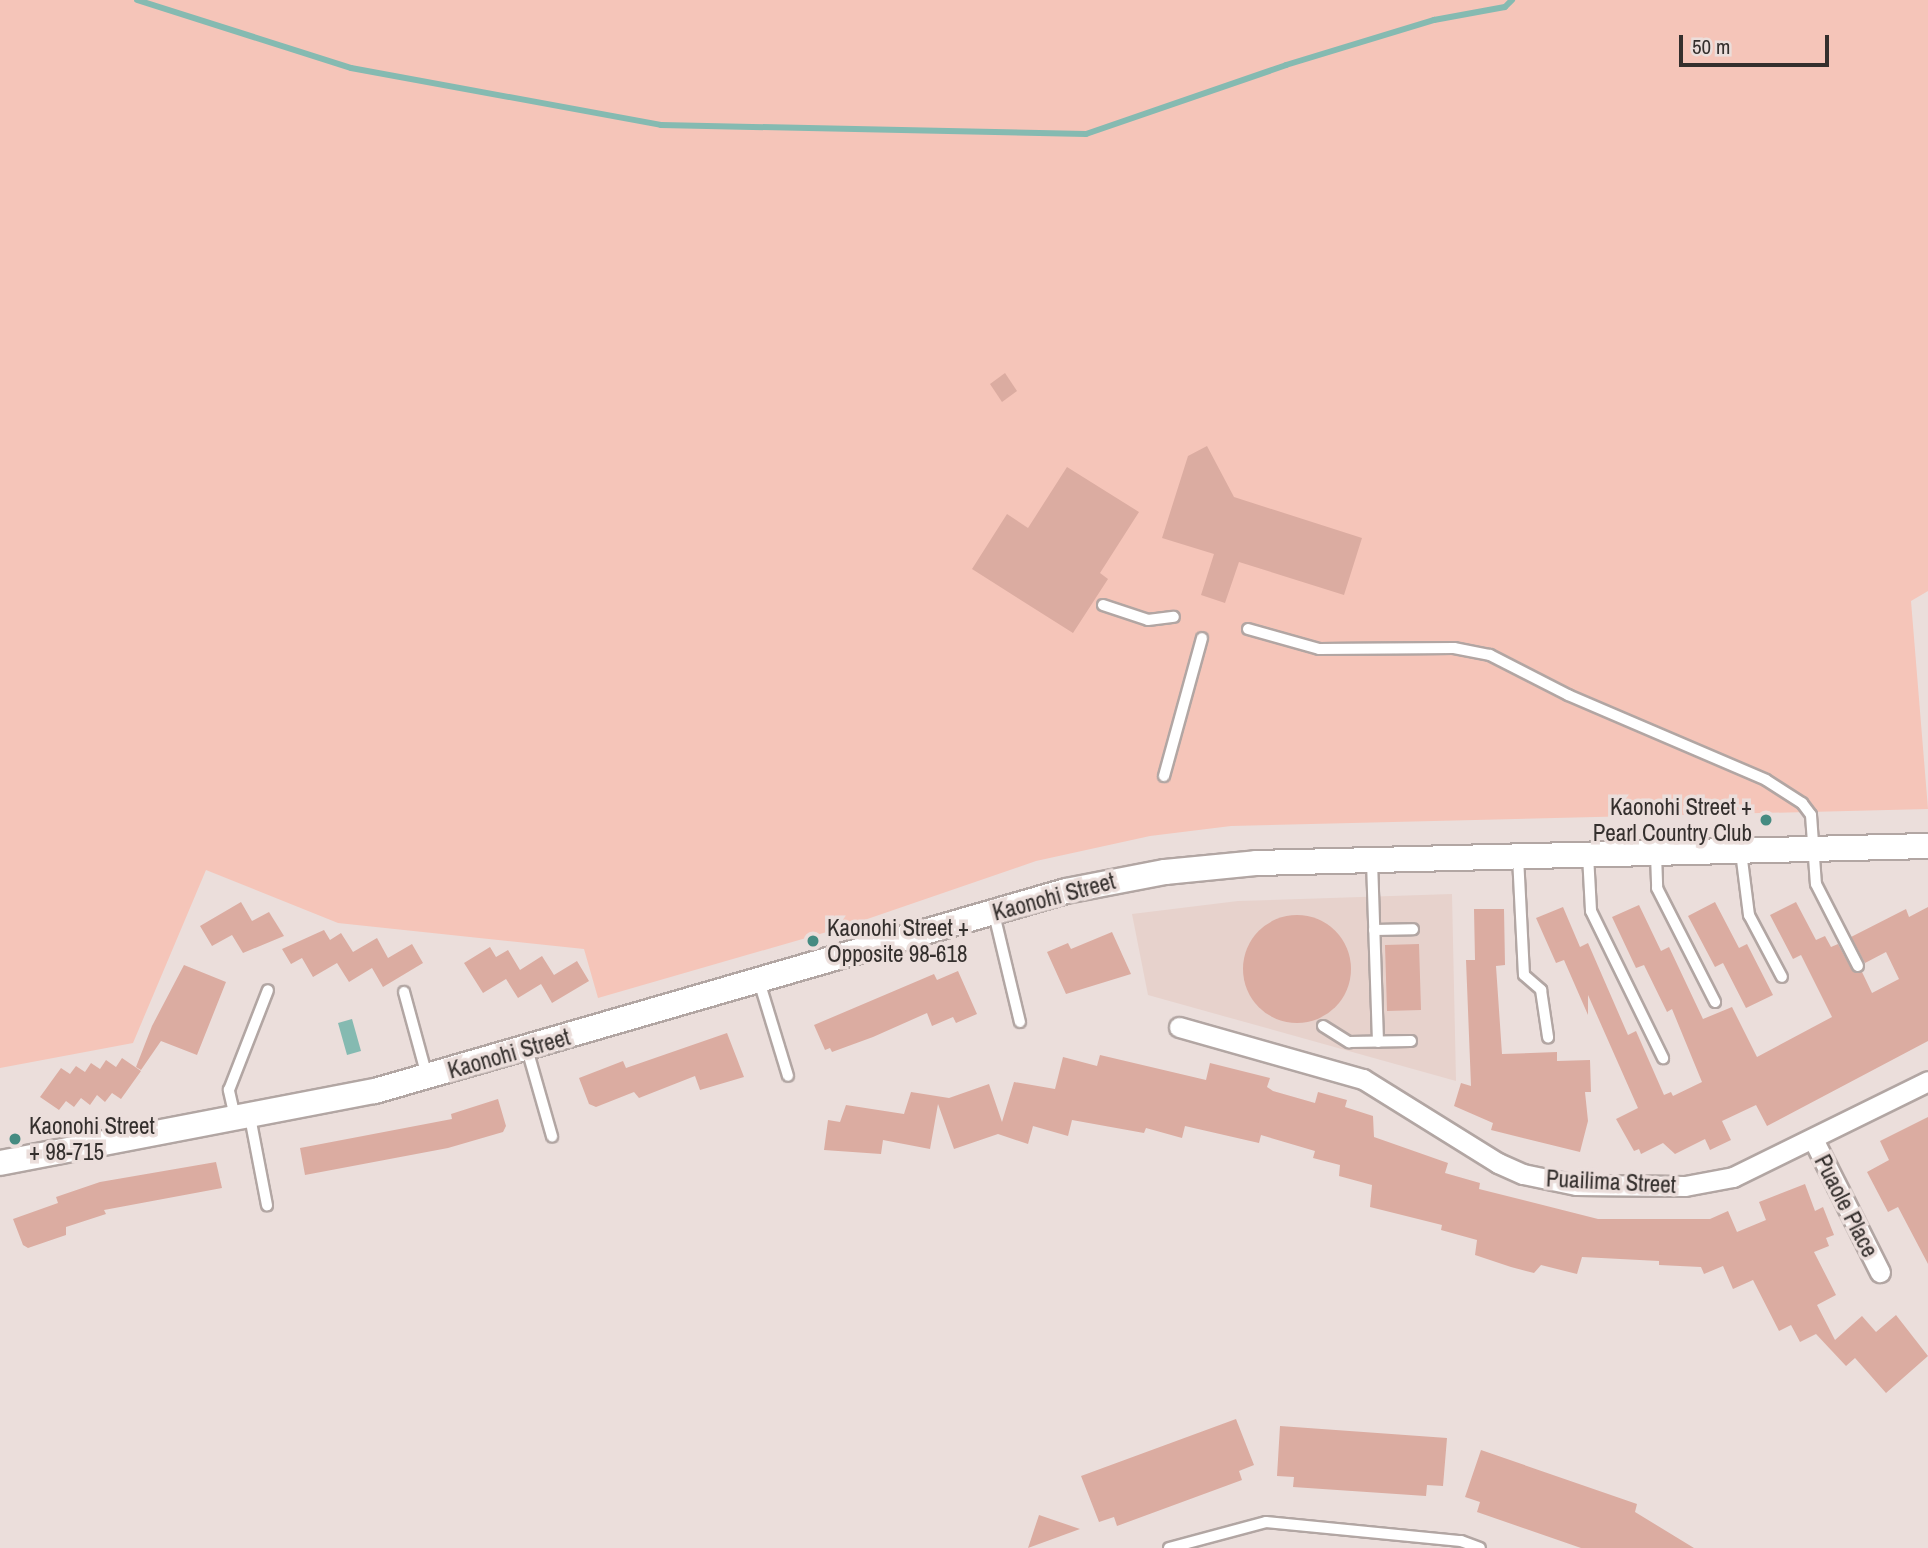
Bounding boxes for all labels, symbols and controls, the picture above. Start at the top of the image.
scale bar [1683,21,1834,65]
text: 50 m [1692,32,1730,61]
place label: Kaonohi Street + Pearl Country Club [1593,793,1752,847]
marker: Kaonohi Street + Pearl Country Club [1758,812,1774,828]
street label: Kaonohi Street [990,867,1118,927]
place label: Kaonohi Street + Opposite 98-618 [827,914,969,968]
marker: Kaonohi Street + Opposite 98-618 [805,933,821,949]
street label: Kaonohi Street [445,1023,573,1085]
place label: Kaonohi Street + 98-715 [29,1112,155,1166]
marker: Kaonohi Street + 98-715 [7,1131,23,1147]
street label: Puaole Place [1808,1150,1884,1262]
street label: Puailima Street [1545,1165,1677,1199]

